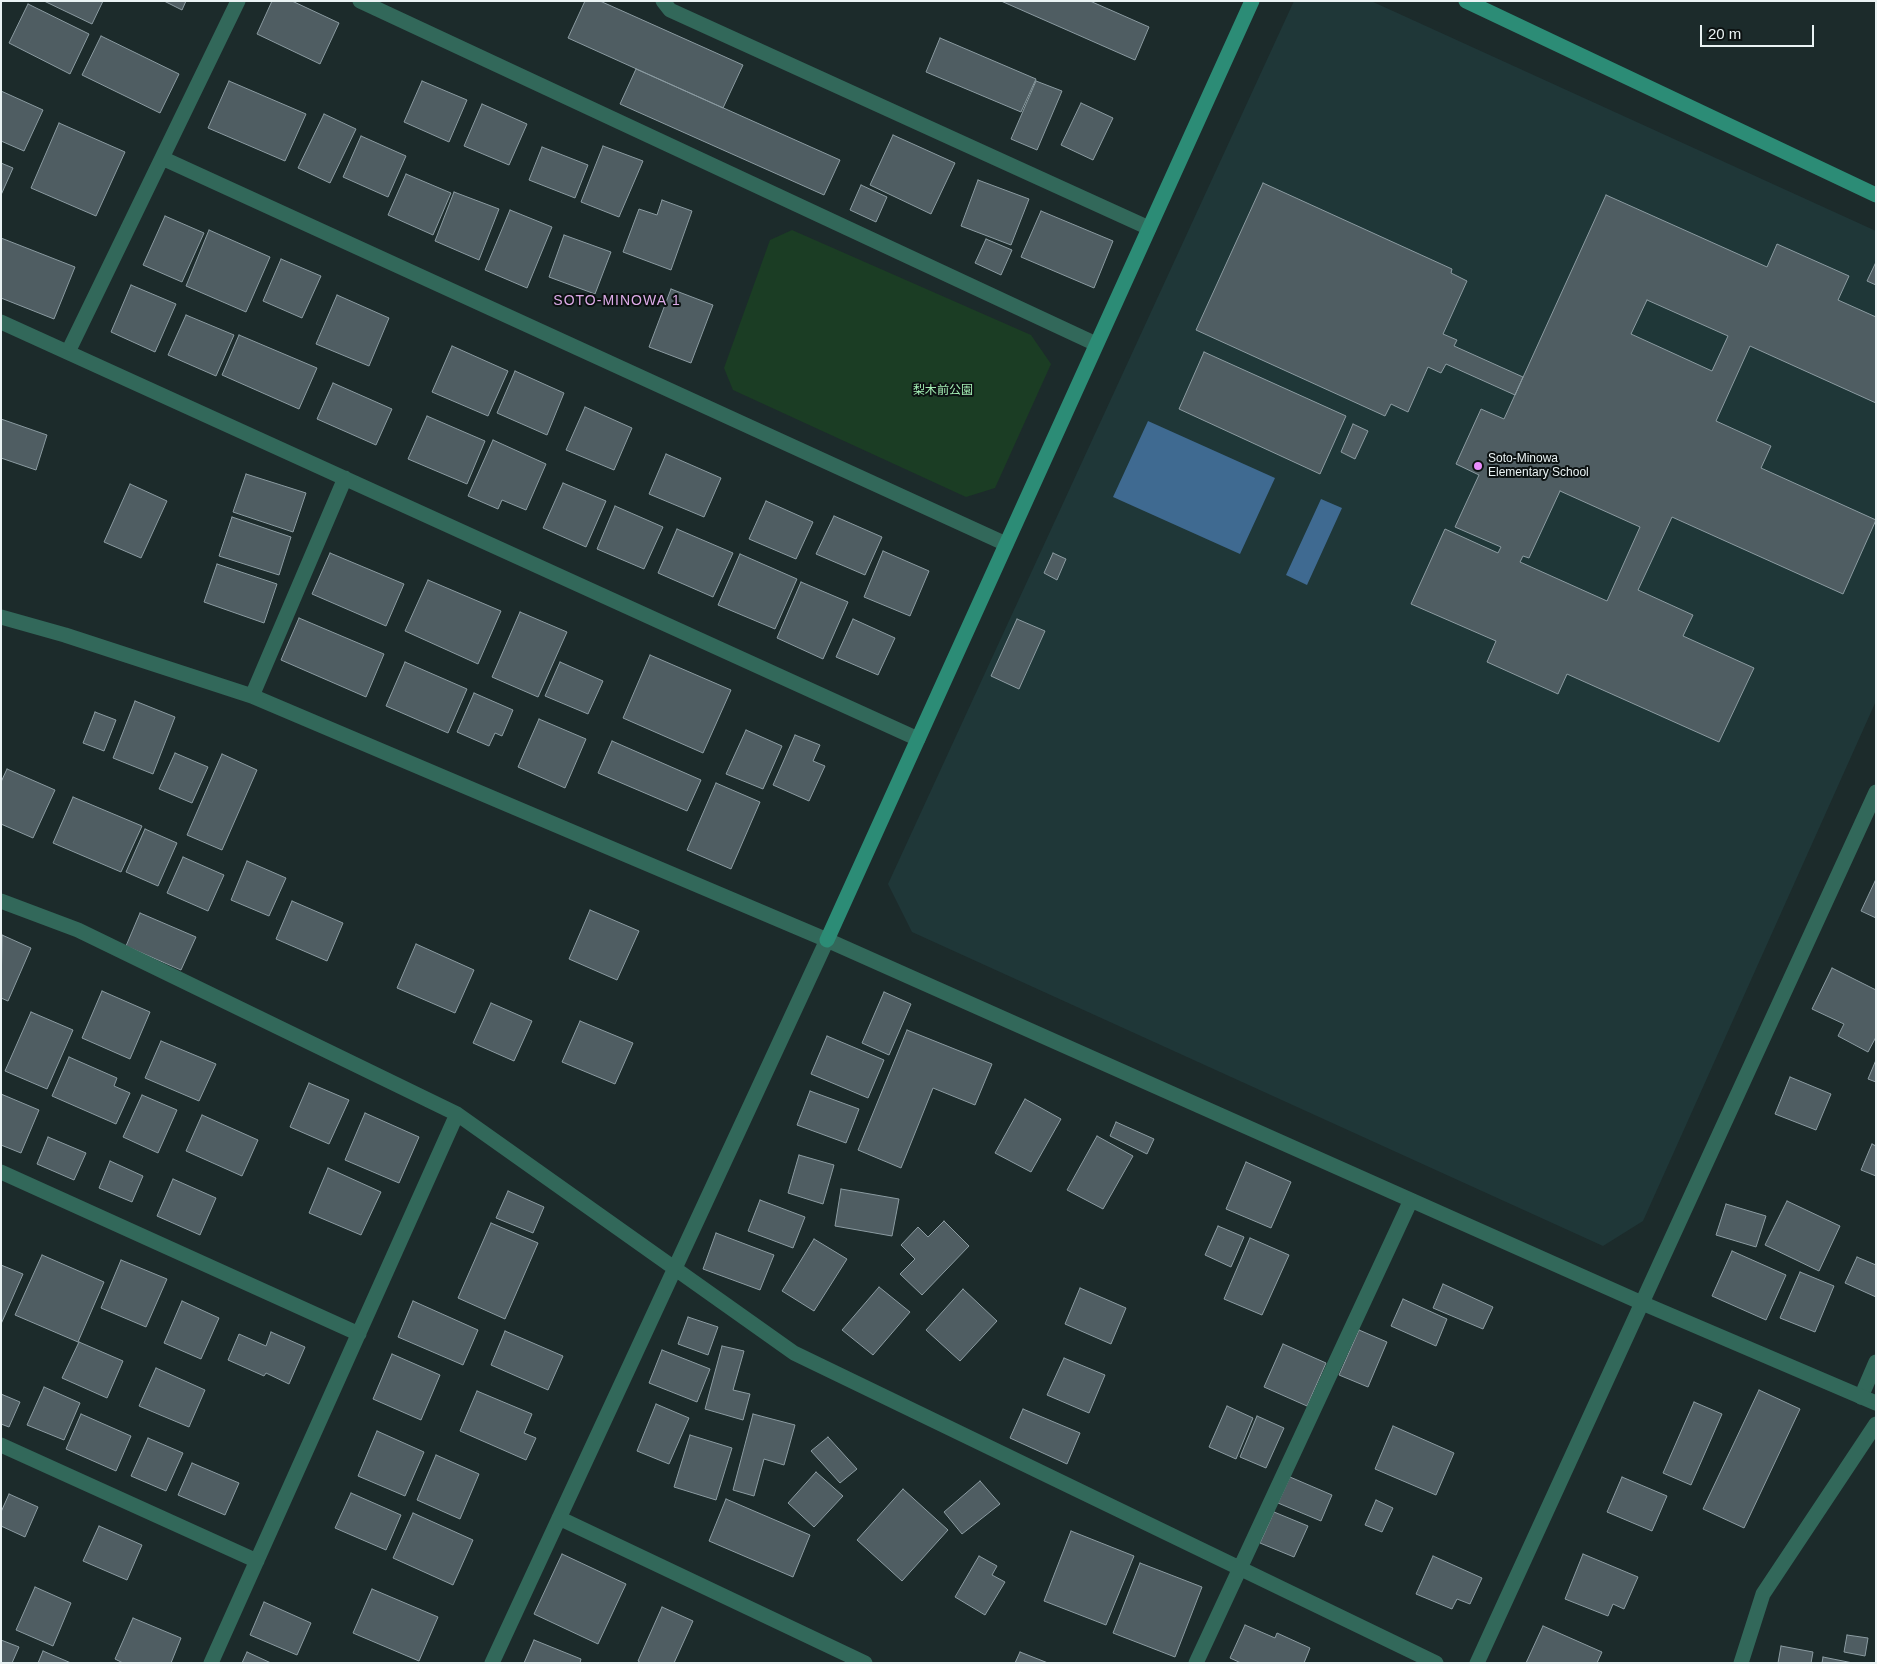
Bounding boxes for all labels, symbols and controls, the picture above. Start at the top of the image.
scale bar [1702,15,1816,47]
text: 20 m [1708,25,1741,42]
district label: SOTO-MINOWA 1 [552,293,682,309]
park label: 梨木前公園 [913,384,973,398]
place label: Soto-Minowa Elementary School [1488,452,1589,480]
marker: Soto-Minowa Elementary School [1472,460,1484,472]

